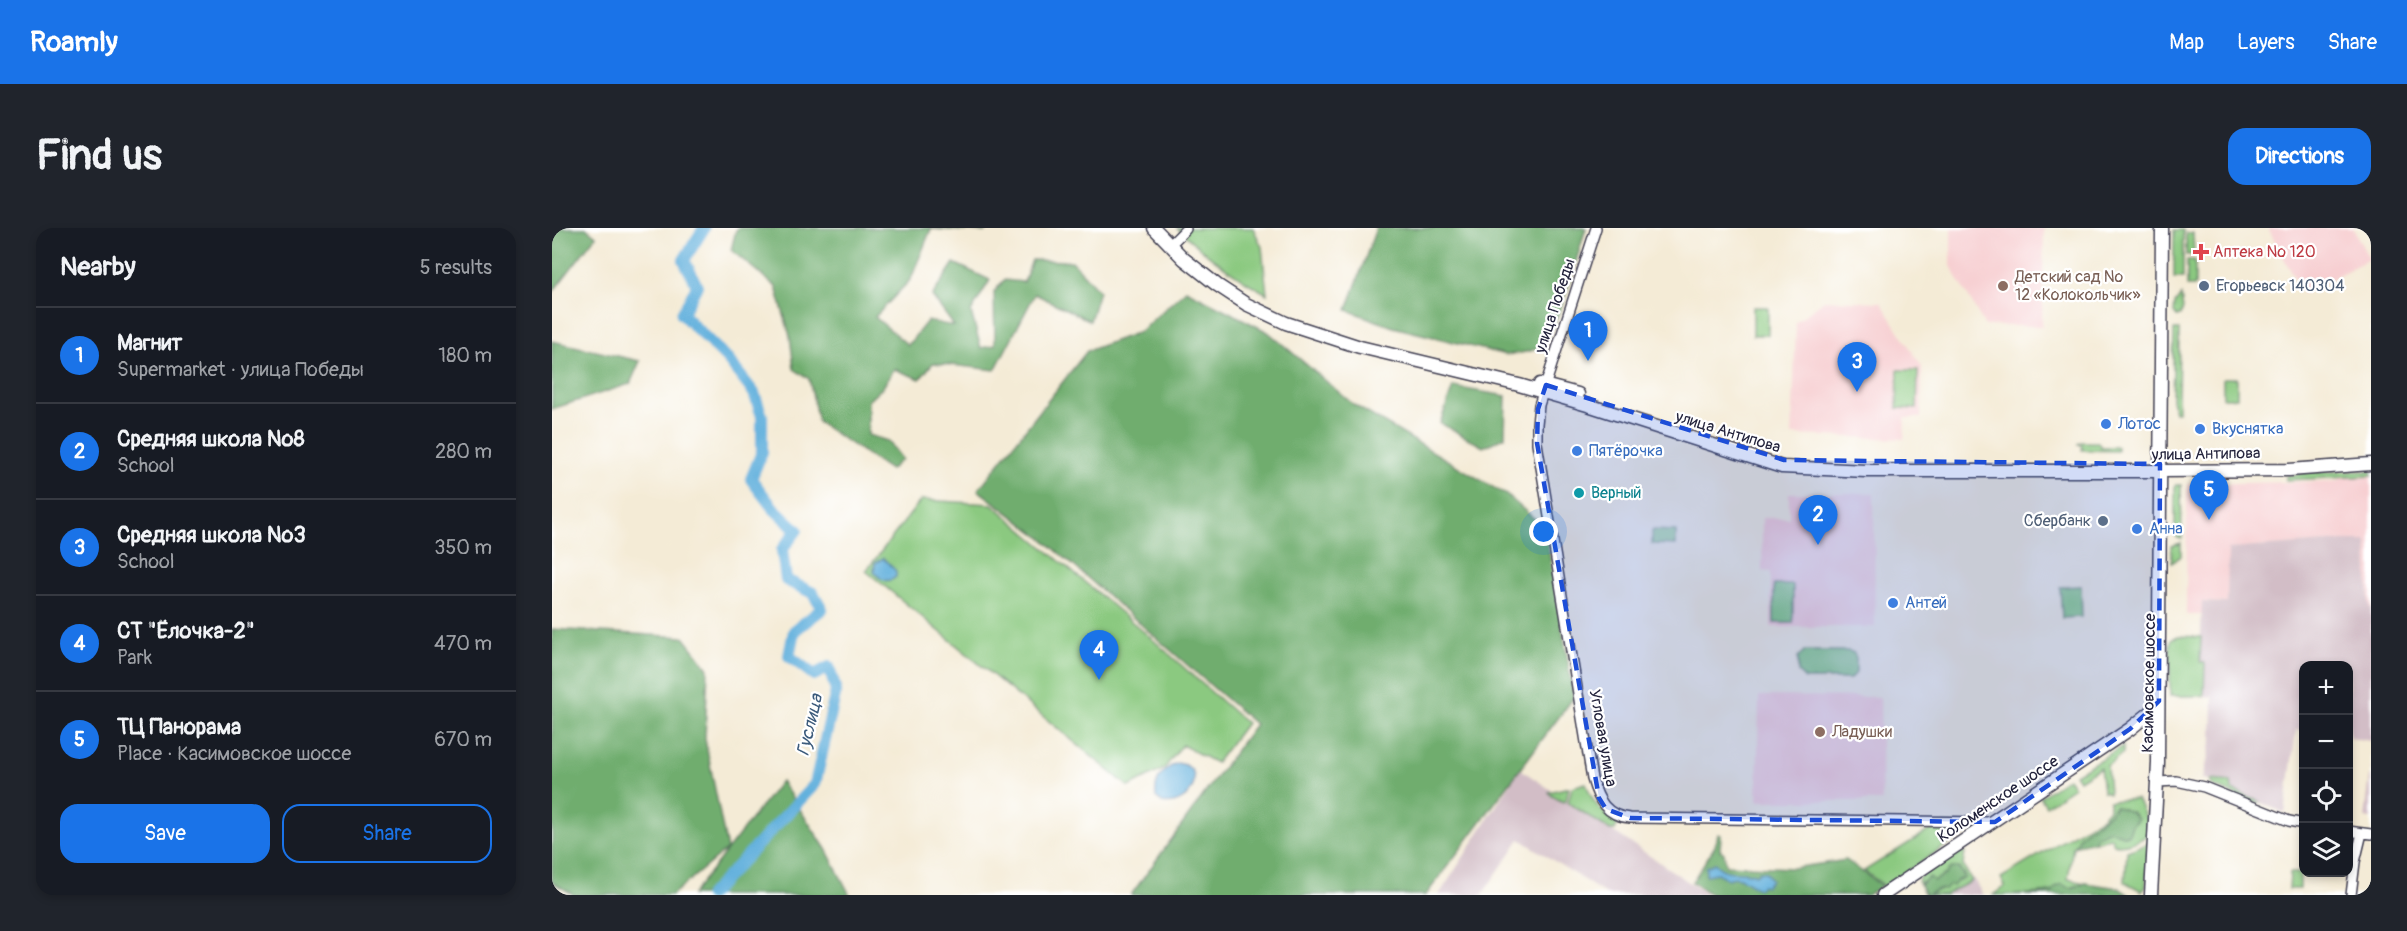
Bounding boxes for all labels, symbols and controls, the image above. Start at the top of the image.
text: Roamly [30,25,118,60]
text: Map [2169,29,2204,56]
text: Layers [2237,29,2295,56]
text: Share [2328,29,2377,56]
button: Directions [2228,128,2371,185]
text: Find us [36,130,162,182]
place label: Аптека № 120 [2213,242,2316,262]
marker: Аптека № 120 [2194,245,2208,259]
text: Nearby [60,251,136,283]
text: 5 results [420,255,492,280]
street label: улица Победы [1530,256,1580,357]
place label: Детский сад № 12 «Колокольчик» [2014,267,2141,305]
place label: Егорьевск 140304 [2216,276,2345,296]
marker: Детский сад № 12 «Колокольчик» [1996,279,2010,293]
marker: Егорьевск 140304 [2197,279,2211,293]
pin: 1 [1568,312,1608,361]
text: Магнит [117,329,182,357]
pin: 3 [1838,342,1876,392]
text: 1 [76,343,83,368]
text: 180 m [438,343,492,368]
text: Supermarket · улица Победы [117,357,364,382]
street label: улица Антипова [1672,406,1783,457]
place label: Лотос [2117,414,2161,434]
marker: Лотос [2099,417,2113,431]
place label: Вкуснятка [2212,419,2284,439]
marker: Вкуснятка [2193,422,2207,436]
text: Средняя школа №8 [117,425,305,453]
text: 2 [74,439,85,464]
text: 280 m [435,439,492,464]
place label: Пятёрочка [1589,441,1663,461]
street label: улица Антипова [2150,443,2261,465]
marker: Пятёрочка [1570,444,1584,458]
text: School [117,453,174,478]
pin: 5 [2190,470,2228,520]
place label: Верный [1591,483,1641,503]
marker: Верный [1572,486,1586,500]
pin: 2 [1798,496,1838,545]
place label: Сбербанк [2024,511,2091,531]
marker: Сбербанк [2096,514,2110,528]
your location [1529,517,1558,546]
place label: Анна [2149,519,2183,539]
text: Средняя школа №3 [117,521,306,549]
marker: Анна [2130,522,2144,536]
text: 3 [74,535,85,560]
text: 350 m [434,535,492,560]
text: School [117,549,174,574]
place label: Антей [1905,593,1947,613]
marker: Антей [1886,596,1900,610]
street label: Касимовское шоссе [2138,613,2160,753]
text: СТ "Ёлочка-2" [117,617,255,645]
pin: 4 [1080,630,1118,680]
text: 4 [74,631,85,656]
text: 470 m [434,631,492,656]
text: Park [117,645,152,670]
map controls [2299,661,2353,877]
button: + [2299,661,2353,715]
street label: Угловая улица [1585,688,1621,788]
water label: Гуслица [792,690,829,758]
text: ТЦ Панорама [117,713,241,741]
button: − [2299,715,2353,769]
place label: Ладушки [1831,722,1892,742]
marker: Ладушки [1813,725,1827,739]
text: 5 [74,727,85,752]
text: 670 m [434,727,492,752]
text: Place · Касимовское шоссе [117,741,351,766]
street label: Коломенское шоссе [1934,751,2062,847]
button: locate [2299,769,2353,823]
button: Save [60,804,270,863]
button: Share [282,804,492,863]
button: layers [2299,823,2353,877]

